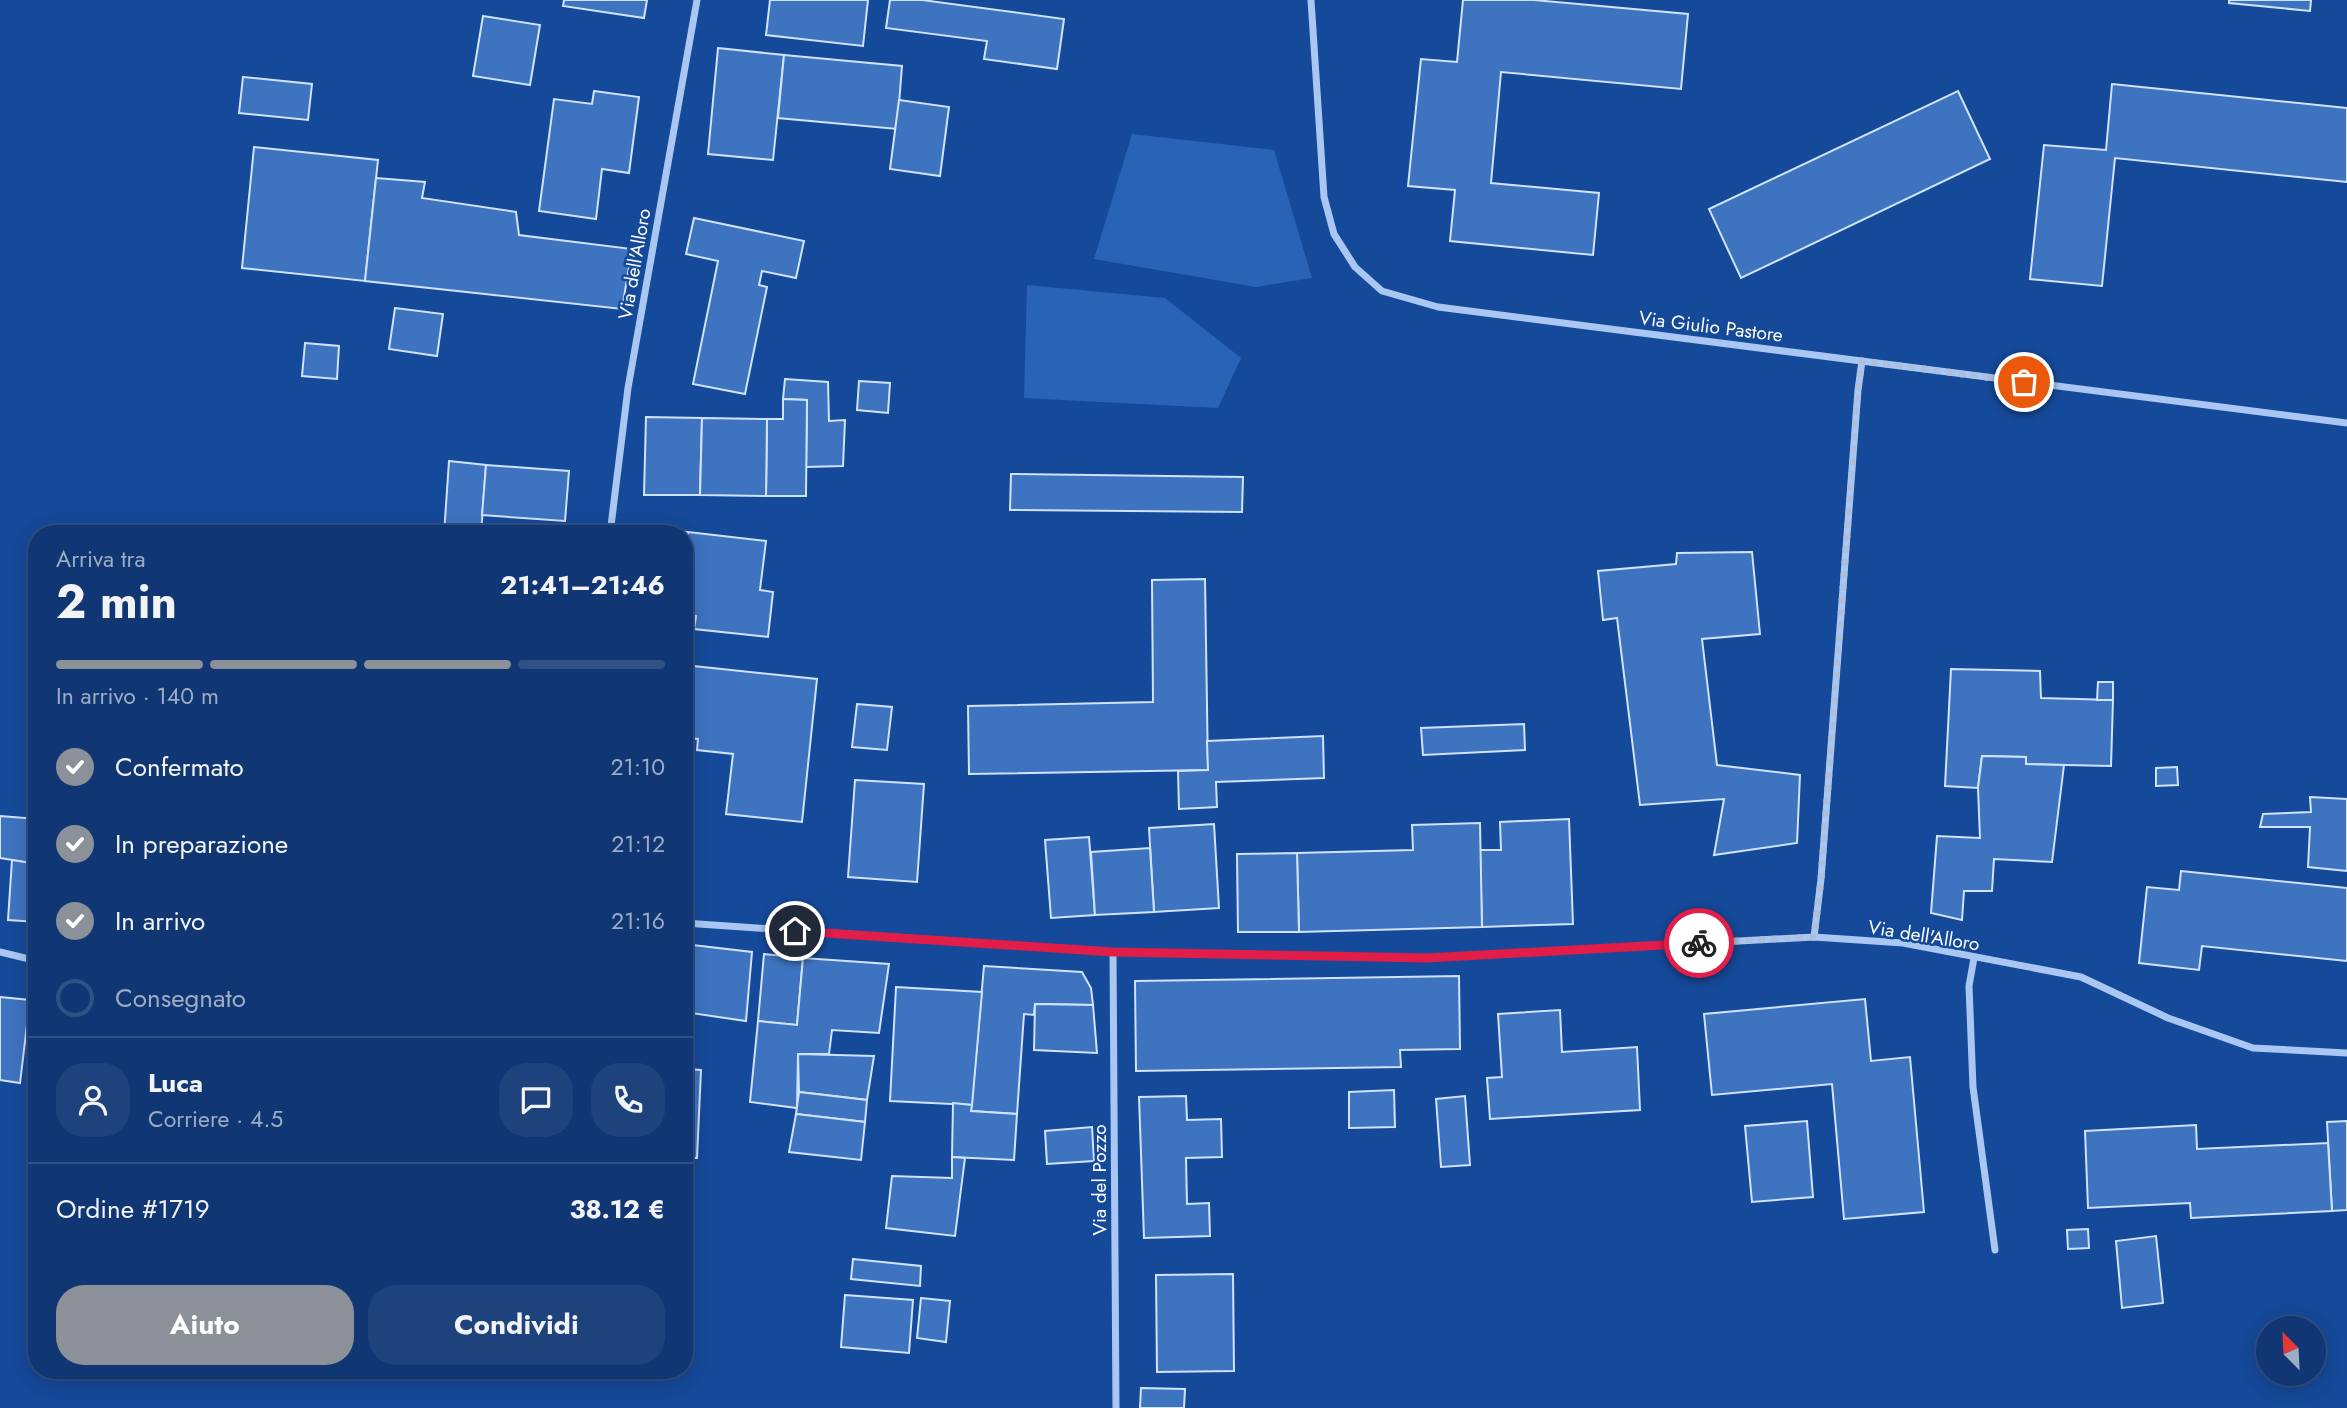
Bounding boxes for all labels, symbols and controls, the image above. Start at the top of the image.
street label: Via dell'Alloro [611,206,658,322]
street label: Via Giulio Pastore [1637,304,1785,349]
pin [1994,352,2054,412]
icon: bag [2005,363,2043,401]
text: Arriva tra [56,542,146,576]
text: 21:41–21:46 [500,566,665,604]
text: 2 min [56,569,177,635]
text: In arrivo · 140 m [56,679,219,713]
icon: check [56,748,94,786]
text: Confermato [115,748,244,786]
text: 21:10 [611,750,665,784]
icon: check [56,825,94,863]
text: In preparazione [115,825,288,863]
text: 21:12 [611,827,665,861]
pin [765,901,825,961]
icon: check [56,902,94,940]
text: In arrivo [115,902,205,940]
text: 21:16 [611,904,665,938]
courier [1664,908,1734,978]
icon: home [776,912,814,950]
street label: Via dell'Alloro [1866,913,1982,958]
icon: bike [1680,924,1718,962]
text: Consegnato [115,979,246,1017]
button: person [56,1063,130,1137]
button: chat [499,1063,573,1137]
button: phone [591,1063,665,1137]
text: Luca [148,1064,203,1102]
text: Corriere · 4.5 [148,1102,283,1136]
street label: Via del Pozzo [1086,1124,1113,1236]
text: Ordine #1719 [56,1190,210,1228]
text: 38.12 € [569,1190,665,1228]
button: Aiuto [56,1285,354,1365]
button: Condividi [368,1285,665,1365]
north arrow [2256,1316,2326,1386]
map controls [2256,1316,2326,1386]

